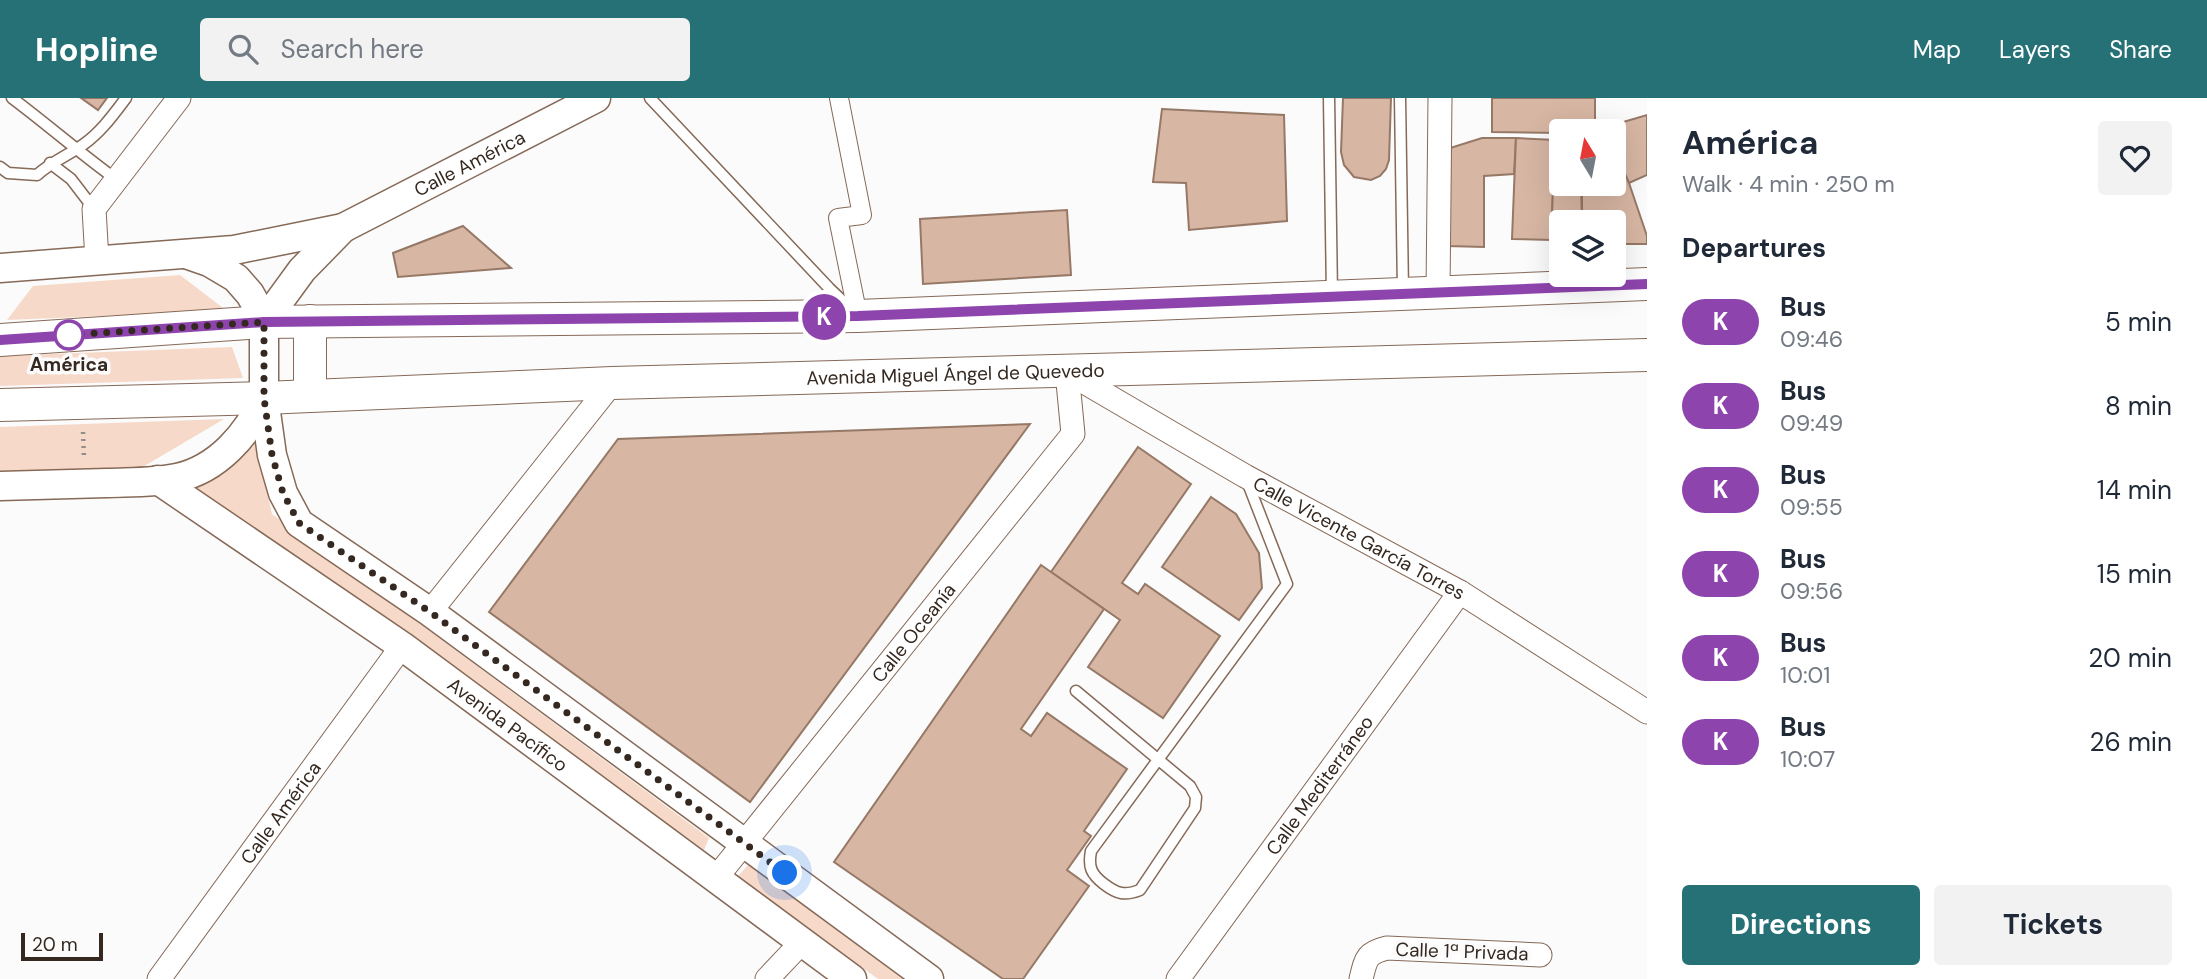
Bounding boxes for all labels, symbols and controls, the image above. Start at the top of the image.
search box [200,18,690,81]
text: Hopline [35,28,158,71]
icon: search [224,30,262,68]
text: Search here [280,32,424,66]
text: Map [1913,34,1961,65]
text: Layers [1999,34,2071,65]
text: Share [2109,34,2172,65]
north arrow [1549,119,1626,196]
map controls [1549,119,1626,287]
text: América [1682,121,1818,164]
button: heart [2098,121,2172,195]
street label: Calle América [410,125,529,202]
text: Walk · 4 min · 250 m [1682,169,1895,199]
button: layers [1549,210,1626,287]
text: Departures [1682,231,1826,265]
text: Bus [1780,290,1826,324]
line badge: K [801,294,847,340]
text: K [816,301,832,332]
text: 5 min [2105,305,2172,339]
text: K [1713,306,1728,337]
marker: América [54,320,84,350]
text: 09:46 [1780,324,1843,354]
place label: América [30,352,108,377]
street label: Avenida Miguel Ángel de Quevedo [806,358,1105,391]
text: Bus [1780,374,1826,408]
text: 8 min [2105,389,2172,423]
text: K [1713,390,1728,421]
text: 09:49 [1780,408,1843,438]
text: Bus [1780,458,1826,492]
street label: Calle Vicente García Torres [1249,471,1469,605]
text: 14 min [2097,473,2172,507]
text: K [1713,474,1728,505]
text: 09:55 [1780,492,1843,522]
text: Bus [1780,542,1826,576]
text: 15 min [2097,557,2172,591]
text: K [1713,558,1728,589]
text: 09:56 [1780,576,1843,606]
street label: Calle Oceanía [866,578,961,688]
text: Bus [1780,626,1826,660]
text: 20 min [2088,641,2172,675]
text: K [1713,642,1728,673]
text: 10:01 [1780,660,1830,690]
street label: Avenida Pacífico [443,672,573,778]
street label: Calle Mediterráneo [1260,710,1379,860]
text: Bus [1780,710,1826,744]
text: 26 min [2089,725,2172,759]
text: K [1713,726,1728,757]
text: 10:07 [1780,744,1835,774]
street label: Calle América [235,756,327,869]
your location [767,855,802,890]
button: Directions [1682,885,1920,965]
button: Tickets [1934,885,2172,965]
scale bar [21,930,103,962]
text: 20 m [32,932,78,957]
street label: Calle 1ª Privada [1395,937,1529,966]

